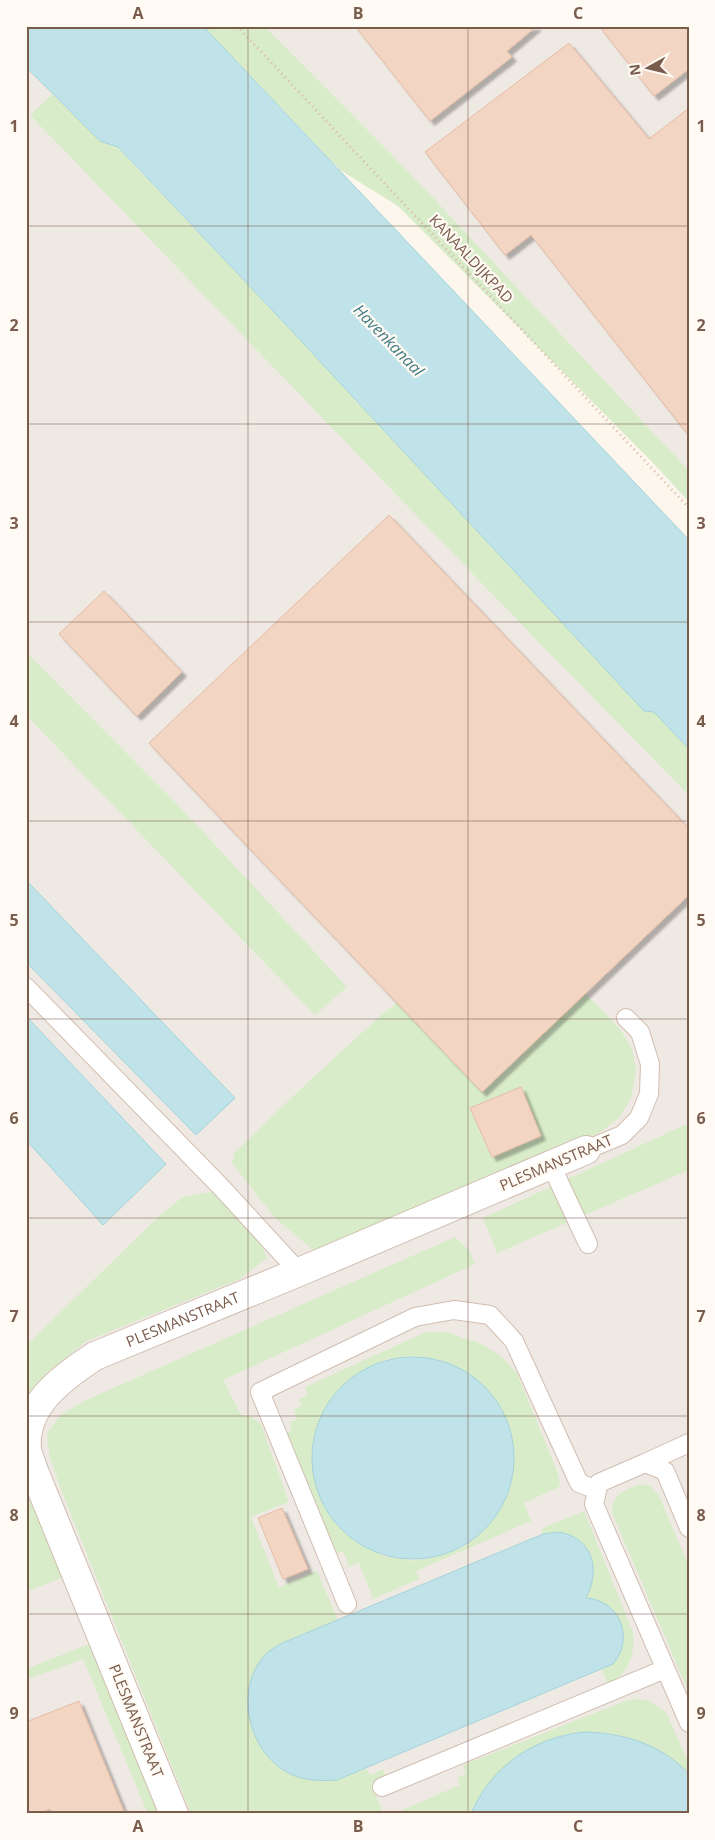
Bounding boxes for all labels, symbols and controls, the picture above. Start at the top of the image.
text: A [132,2,144,24]
text: B [353,2,363,24]
text: C [573,2,583,24]
north arrow [622,42,672,92]
text: N [624,63,645,77]
text: 1 [9,115,19,137]
text: 1 [696,115,706,137]
street label: KANAALDIJKPAD [425,210,518,307]
water label: Havenkanaal [349,299,430,382]
text: 2 [9,314,19,336]
text: 2 [696,314,706,336]
text: 3 [9,512,19,534]
text: 3 [696,512,706,534]
text: 4 [9,710,19,732]
text: 4 [696,710,706,732]
text: 5 [9,909,19,931]
text: 5 [696,909,706,931]
text: 6 [9,1107,19,1129]
text: 6 [696,1107,706,1129]
street label: PLESMANSTRAAT [496,1129,616,1195]
street label: PLESMANSTRAAT [123,1286,243,1351]
text: 7 [9,1305,19,1327]
text: 7 [696,1305,706,1327]
text: 8 [9,1504,19,1526]
text: 8 [696,1504,706,1526]
street label: PLESMANSTRAAT [105,1661,169,1781]
text: 9 [9,1702,19,1724]
text: 9 [696,1702,706,1724]
text: A [132,1815,144,1837]
text: B [353,1815,363,1837]
text: C [573,1815,583,1837]

